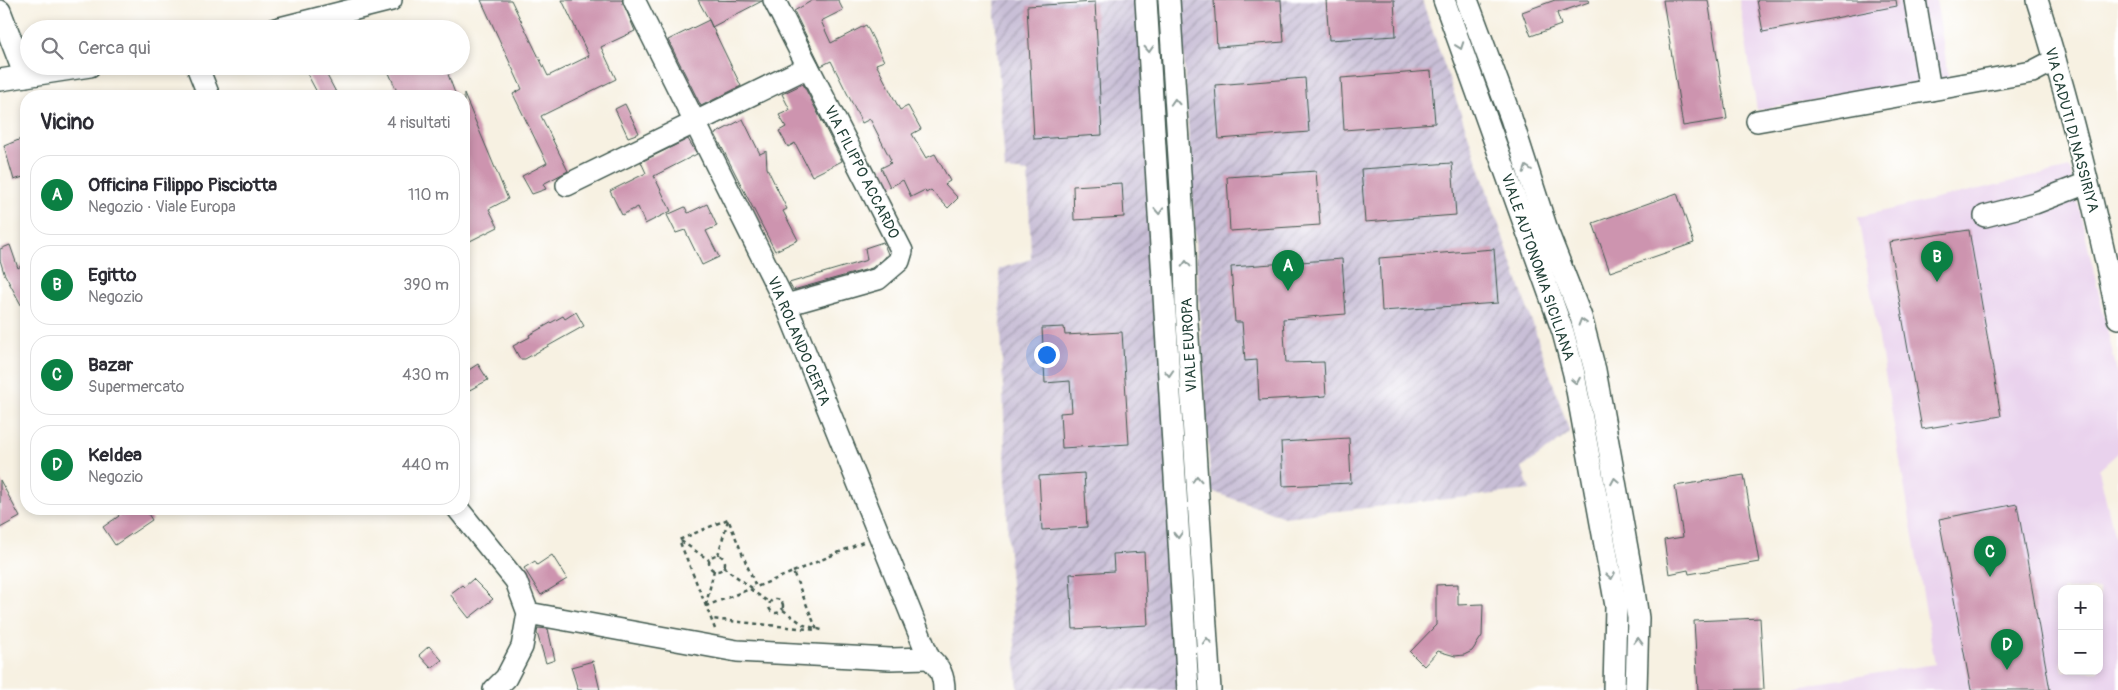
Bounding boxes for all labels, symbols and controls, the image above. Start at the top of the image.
search box [20,20,470,75]
icon: search [38,34,66,62]
text: Cerca qui [78,36,150,60]
one-way arrow [1454,41,1464,50]
one-way arrow [1143,45,1154,53]
street label: VIA CADUTI DI NASSIRIYA [2040,45,2103,215]
one-way arrow [1169,98,1180,106]
street label: VIA FILIPPO ACCARDO [820,102,903,242]
text: Vicino [40,109,94,136]
text: 4 risultati [387,113,450,133]
one-way arrow [1523,165,1533,174]
street label: VIALE AUTONOMIA SICILIANA [1497,171,1579,363]
text: Officina Filippo Pisciotta [88,173,277,197]
text: A [52,185,62,205]
text: 110 m [408,185,449,205]
text: Negozio · Viale Europa [88,197,236,217]
one-way arrow [1153,207,1164,215]
pin: B [1921,241,1953,282]
pin: A [1272,250,1304,291]
one-way arrow [1180,260,1191,268]
text: Egitto [88,263,136,287]
street label: VIA ROLANDO CERTA [763,274,834,409]
text: B [52,275,62,295]
text: 390 m [403,275,449,295]
text: Negozio [88,287,143,307]
street label: VIALE EUROPA [1178,297,1201,393]
one-way arrow [1577,318,1587,326]
your location [1034,342,1060,368]
text: Bazar [88,353,133,377]
text: C [52,365,62,385]
text: 430 m [402,365,449,385]
one-way arrow [1163,369,1174,377]
text: Supermercato [88,377,184,397]
one-way arrow [1570,377,1580,386]
text: KeIdea [88,443,142,467]
text: D [52,455,62,475]
text: 440 m [402,455,449,475]
text: Negozio [88,467,143,487]
one-way arrow [1191,475,1202,483]
one-way arrow [1611,476,1621,485]
one-way arrow [1173,532,1184,540]
pin: C [1974,536,2006,577]
one-way arrow [1606,571,1616,580]
map controls [2058,585,2103,675]
button: + [2058,585,2103,630]
pin: D [1991,629,2023,670]
button: − [2058,630,2103,675]
one-way arrow [1201,637,1212,645]
one-way arrow [1633,637,1643,645]

